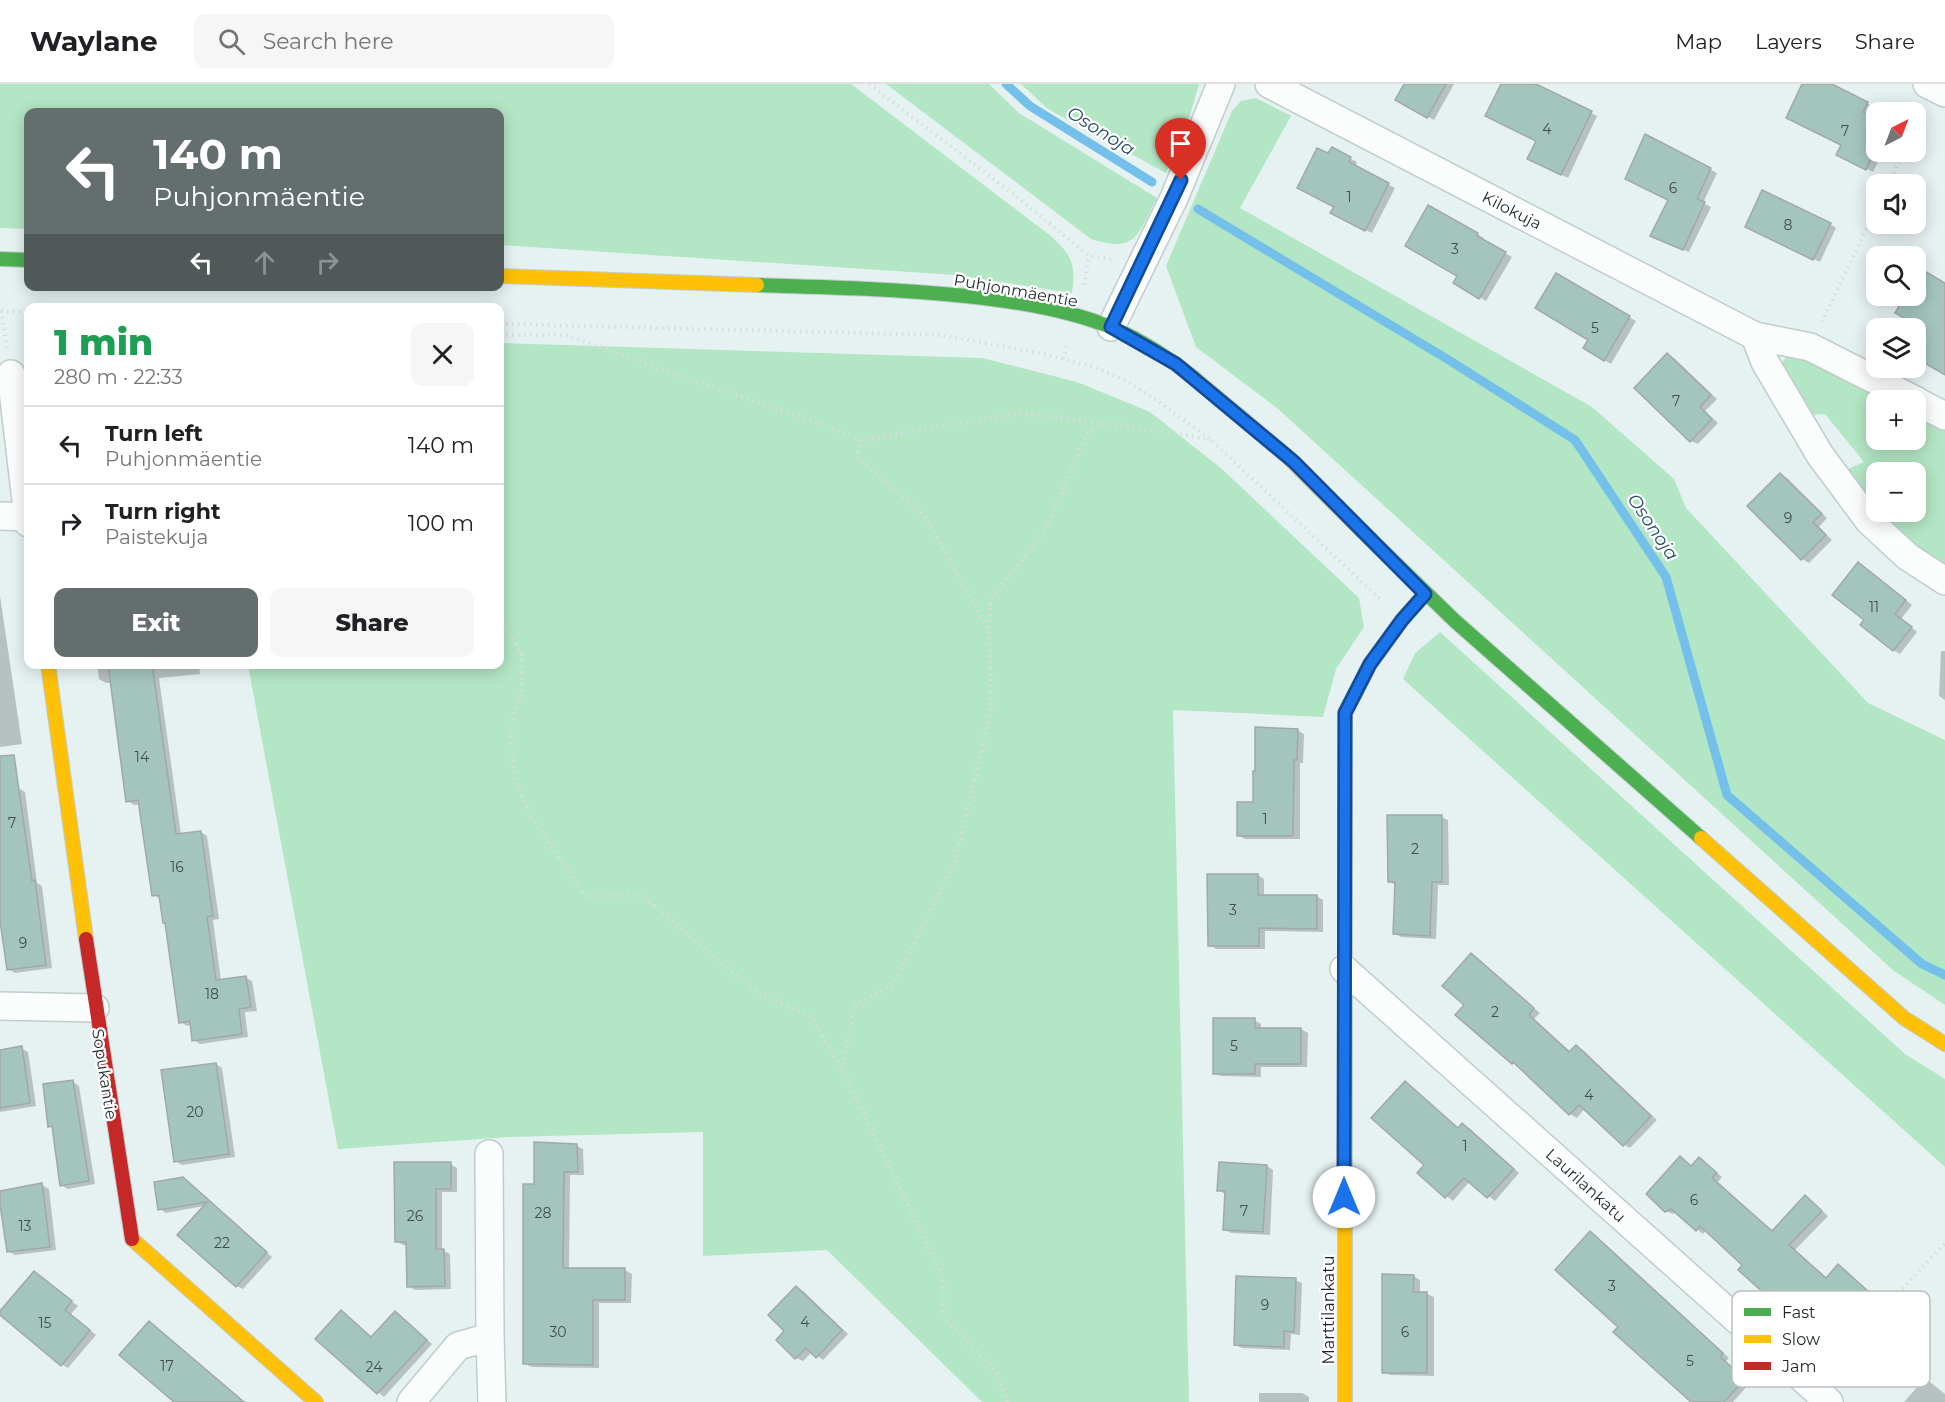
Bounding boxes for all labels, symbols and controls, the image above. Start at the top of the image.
search box [194,14,614,68]
text: Waylane [30,24,158,58]
icon: search [215,25,248,58]
text: Search here [263,28,393,55]
text: Map [1675,29,1722,54]
text: Layers [1755,29,1822,54]
text: Share [1855,29,1915,54]
water label: Osonoja [1063,102,1139,160]
north arrow [1866,102,1926,162]
map controls [1866,102,1926,522]
pin [1155,118,1206,180]
house number: 4 [1542,120,1552,138]
house number: 7 [1841,122,1849,140]
icon: arrive [1164,127,1197,160]
text: 140 m [153,128,283,180]
icon: left [54,132,132,210]
button: sound [1866,174,1926,234]
house number: 6 [1669,179,1678,197]
text: Puhjonmäentie [153,180,365,213]
street label: Kilokuja [1479,187,1545,233]
house number: 1 [1346,188,1352,206]
house number: 8 [1784,216,1793,234]
house number: 3 [1451,240,1459,258]
icon: left [185,246,218,279]
icon: ahead [248,246,281,279]
icon: right [311,246,344,279]
button: search [1866,246,1926,306]
street label: Puhjonmäentie [952,270,1079,311]
button: layers [1866,318,1926,378]
house number: 5 [1591,319,1599,337]
text: 1 min [54,320,153,364]
button: close [411,323,474,386]
text: 280 m · 22:33 [54,365,183,389]
button: + [1866,390,1926,450]
house number: 7 [1672,392,1680,410]
text: Turn left [105,420,203,447]
icon: left [54,429,87,462]
text: 140 m [408,432,474,459]
text: Puhjonmäentie [105,447,262,471]
button: − [1866,462,1926,522]
water label: Osonoja [1623,489,1683,565]
text: Turn right [105,498,220,525]
icon: right [54,507,87,540]
house number: 9 [1784,509,1792,527]
text: 100 m [408,510,474,537]
text: Paistekuja [105,525,208,549]
button: Exit [54,588,258,657]
button: Share [270,588,474,657]
house number: 11 [1869,598,1879,616]
house number: 14 [135,748,150,766]
house number: 1 [1262,810,1268,828]
house number: 7 [8,814,16,832]
house number: 2 [1411,840,1419,858]
house number: 16 [170,858,184,876]
house number: 3 [1229,901,1237,919]
house number: 9 [19,934,27,952]
house number: 18 [205,985,219,1003]
house number: 2 [1491,1003,1499,1021]
street label: Sopukantie [88,1027,121,1121]
house number: 5 [1230,1037,1238,1055]
house number: 4 [1584,1086,1594,1104]
house number: 20 [186,1103,204,1121]
house number: 1 [1462,1137,1468,1155]
street label: Laurilankatu [1542,1145,1630,1226]
position arrow [1312,1165,1376,1229]
house number: 6 [1690,1191,1699,1209]
house number: 7 [1240,1202,1248,1220]
house number: 28 [535,1204,552,1222]
house number: 26 [407,1207,424,1225]
house number: 13 [19,1217,32,1235]
house number: 22 [214,1234,230,1252]
street label: Marttilankatu [1319,1255,1338,1365]
house number: 3 [1608,1277,1616,1295]
legend [1732,1291,1930,1387]
house number: 9 [1261,1296,1269,1314]
text: Fast [1782,1303,1816,1322]
house number: 4 [800,1313,810,1331]
house number: 15 [39,1314,52,1332]
house number: 30 [549,1323,567,1341]
house number: 6 [1401,1323,1410,1341]
text: Slow [1782,1330,1820,1349]
house number: 5 [1686,1352,1694,1370]
house number: 17 [160,1357,174,1375]
text: Jam [1781,1357,1816,1376]
house number: 24 [366,1358,383,1376]

